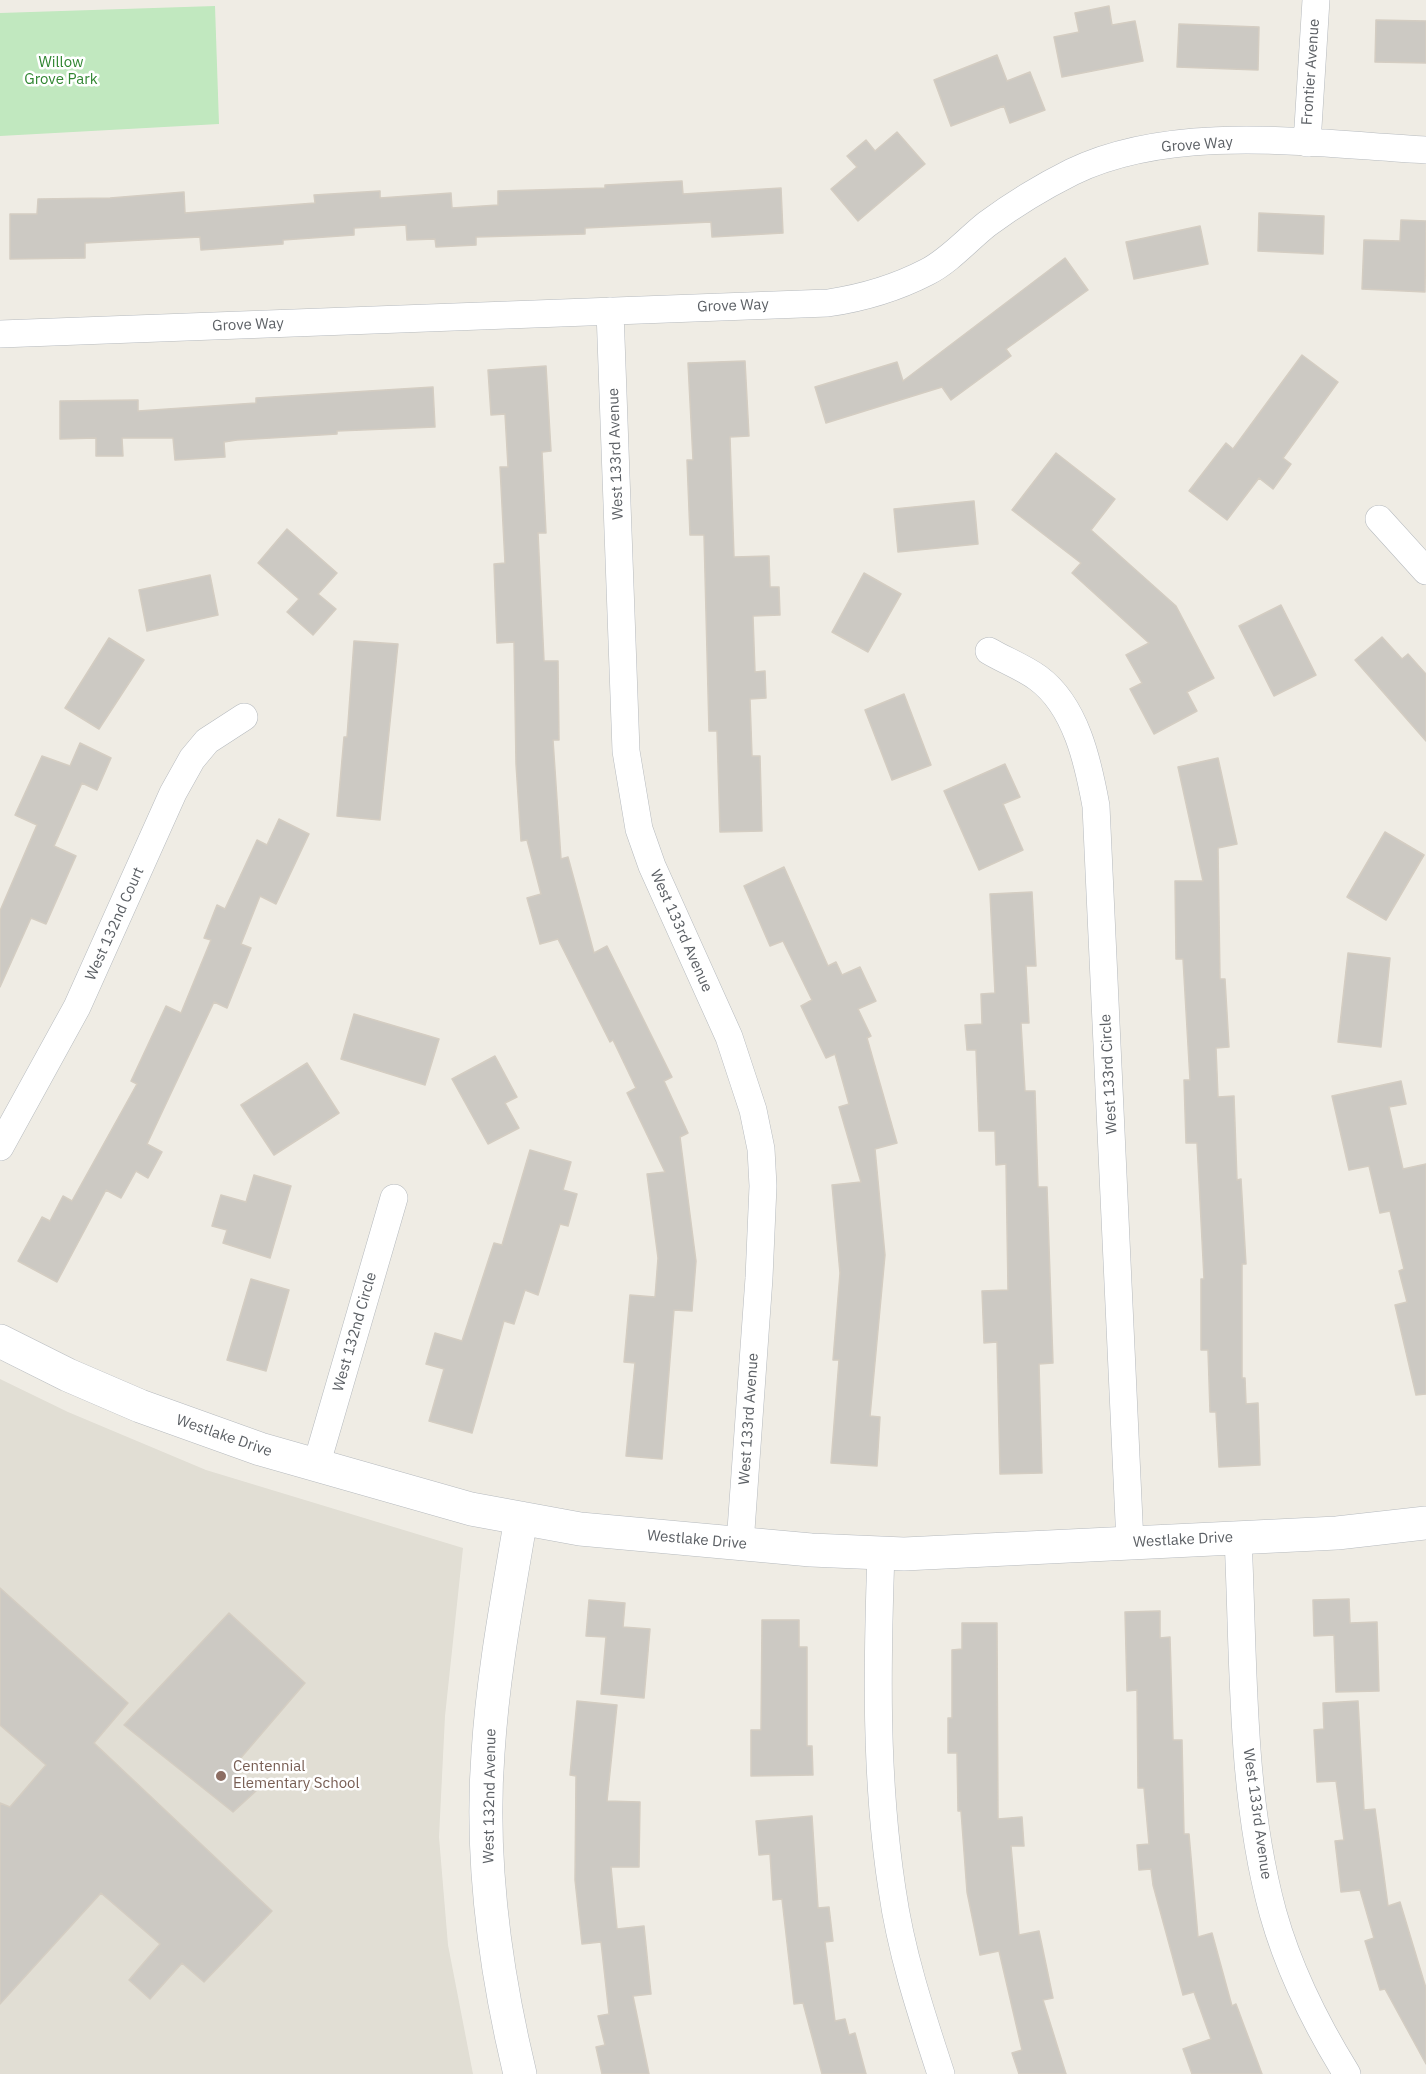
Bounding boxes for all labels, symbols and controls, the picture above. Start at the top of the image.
street label: Frontier Avenue [1298,18,1324,126]
park label: Willow Grove Park [24,54,98,89]
street label: Grove Way [1161,134,1233,156]
street label: Grove Way [697,296,769,316]
street label: Grove Way [212,315,284,335]
street label: West 133rd Avenue [605,388,627,520]
street label: West 132nd Court [82,865,148,983]
street label: West 133rd Avenue [646,867,716,995]
street label: West 133rd Circle [1097,1013,1121,1135]
street label: West 132nd Circle [329,1270,381,1394]
street label: West 133rd Avenue [735,1352,763,1486]
street label: Westlake Drive [174,1411,274,1461]
street label: Westlake Drive [646,1527,748,1553]
street label: Westlake Drive [1133,1528,1233,1552]
street label: West 132nd Avenue [480,1728,500,1864]
street label: West 133rd Avenue [1239,1747,1275,1881]
place label: Centennial Elementary School [233,1758,360,1793]
marker: Centennial Elementary School [214,1769,228,1783]

